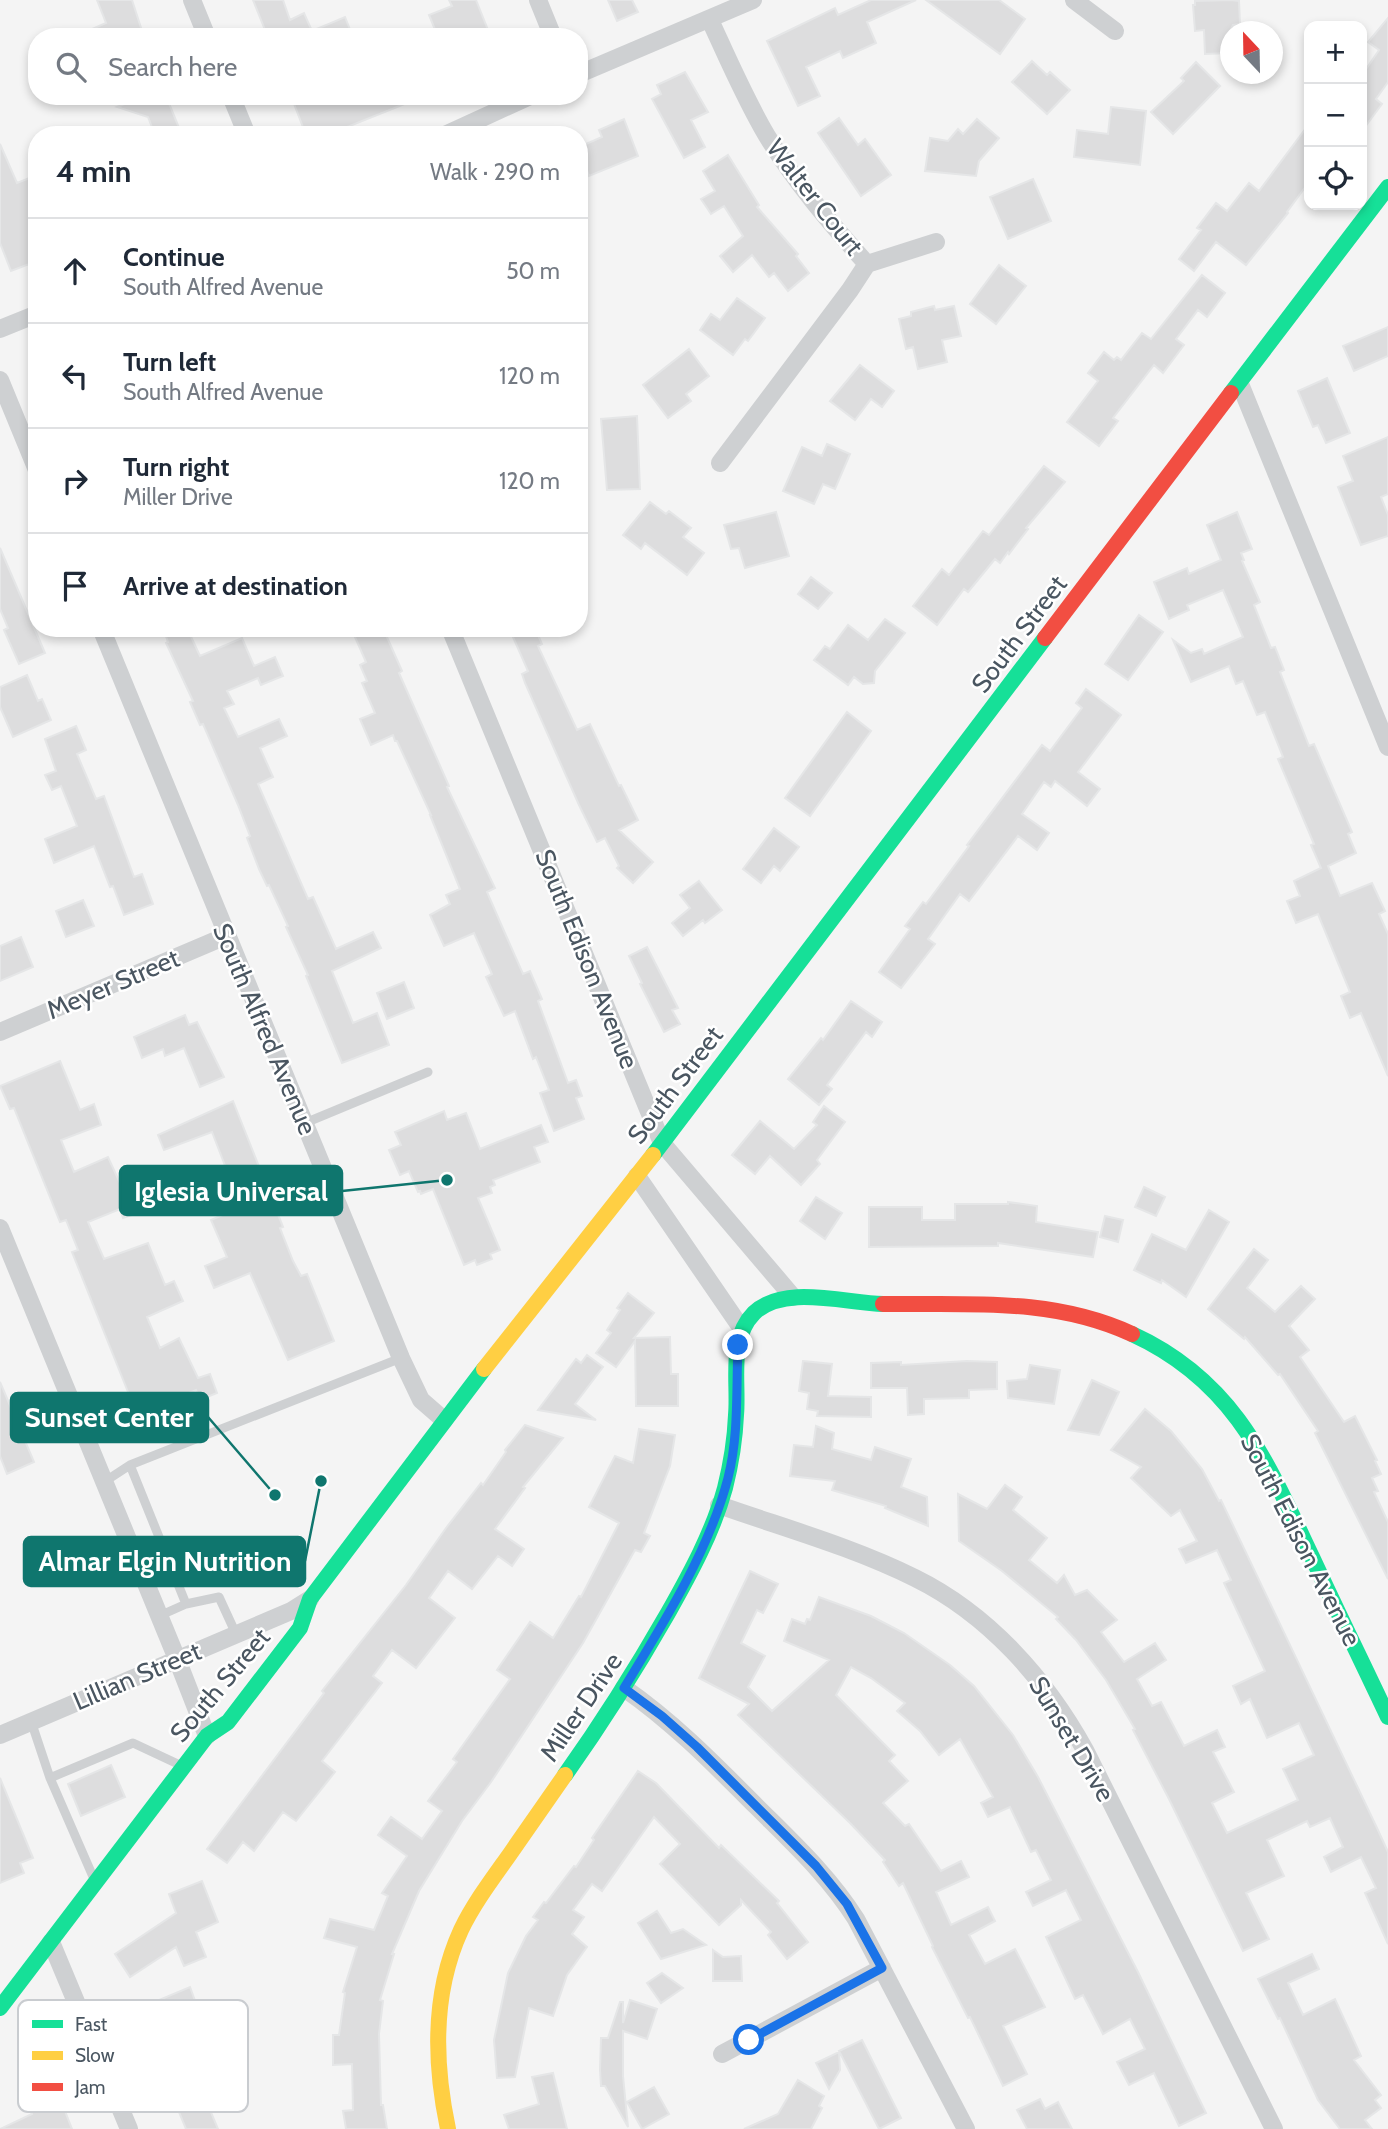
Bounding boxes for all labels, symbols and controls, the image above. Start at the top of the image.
north arrow [1220,21,1283,84]
map controls [1304,21,1367,210]
button: + [1304,21,1367,84]
search box [28,28,588,105]
icon: search [52,48,90,86]
text: Search here [108,51,237,83]
button: − [1304,84,1367,147]
street label: Walter Court [760,133,870,262]
button: locate [1304,147,1367,210]
text: 4 min [56,153,131,190]
text: Walk · 290 m [430,158,560,186]
text: Continue [123,241,225,273]
icon: ahead [56,252,94,290]
text: 50 m [506,257,560,285]
text: South Alfred Avenue [123,273,323,301]
text: Turn left [123,346,216,378]
icon: left [56,357,94,395]
text: 120 m [499,362,560,390]
text: South Alfred Avenue [123,378,323,406]
text: Turn right [123,451,229,483]
icon: right [56,462,94,500]
text: 120 m [499,467,560,495]
text: Miller Drive [123,483,233,511]
icon: arrive [56,567,94,605]
street label: South Street [965,569,1074,699]
text: Arrive at destination [123,570,348,602]
street label: South Edison Avenue [528,845,646,1073]
street label: South Alfred Avenue [206,919,324,1139]
street label: Meyer Street [42,942,184,1026]
street label: South Street [621,1020,730,1150]
callout: Iglesia Universal [120,1166,342,1215]
text: Iglesia Universal [134,1174,328,1208]
route end [722,1329,753,1360]
callout: Sunset Center [11,1393,208,1442]
text: Sunset Center [25,1400,194,1434]
street label: South Edison Avenue [1234,1429,1368,1651]
callout: Almar Elgin Nutrition [24,1537,305,1586]
text: Almar Elgin Nutrition [38,1544,292,1578]
street label: South Street [163,1621,277,1748]
street label: Lillian Street [68,1635,206,1717]
street label: Miller Drive [533,1647,629,1767]
street label: Sunset Drive [1022,1671,1122,1807]
legend [18,2000,248,2112]
text: Fast [75,2013,108,2036]
route start [733,2024,764,2055]
text: Slow [75,2044,115,2067]
text: Jam [74,2076,105,2099]

